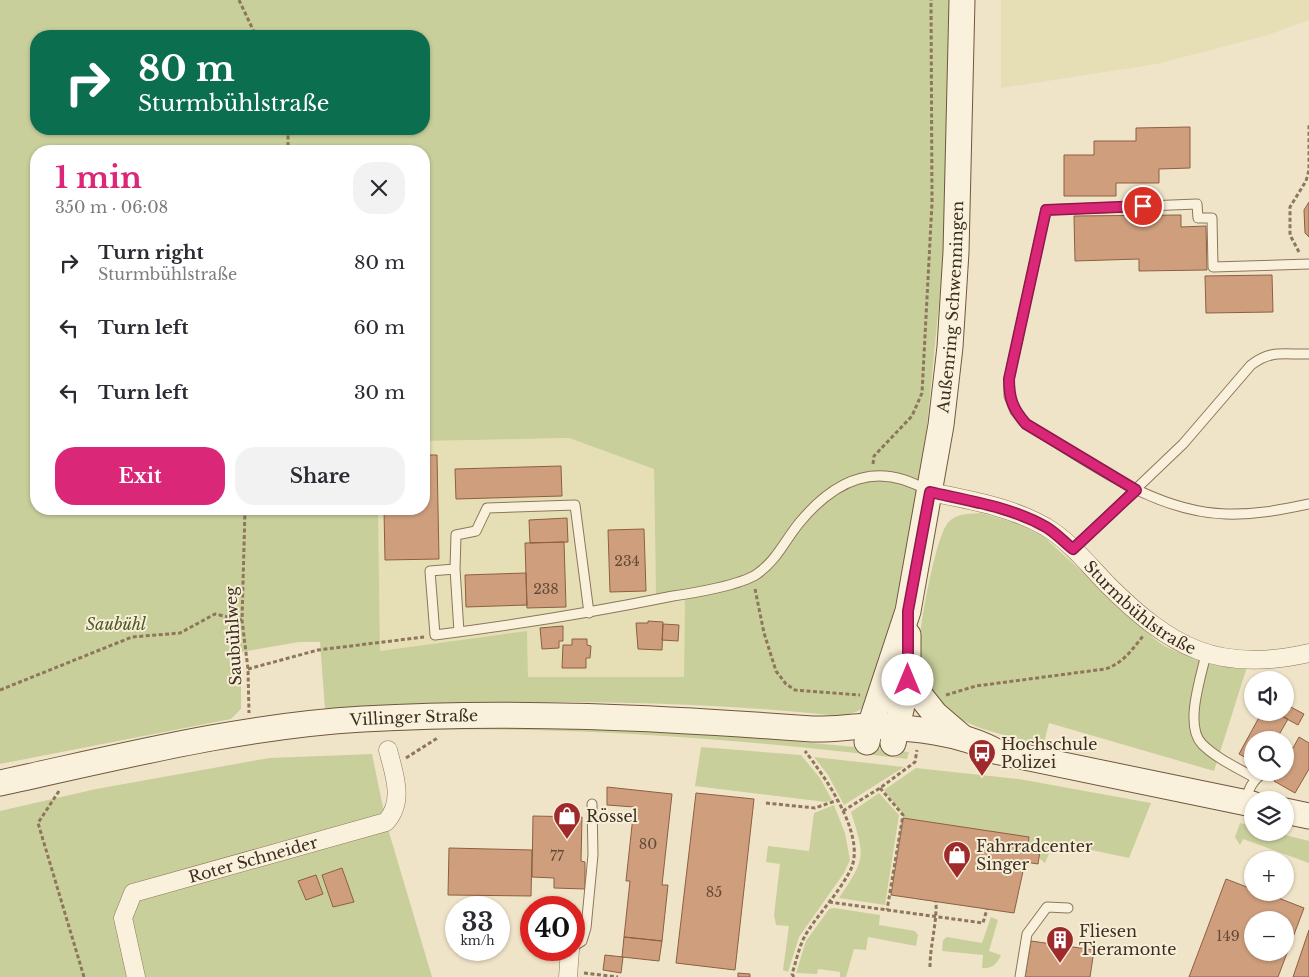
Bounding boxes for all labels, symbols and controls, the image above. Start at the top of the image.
text: 80 m [138,47,235,90]
icon: right [55,50,120,115]
text: Sturmbühlstraße [138,90,329,117]
text: 1 min [55,159,142,196]
button: close [353,162,405,214]
pin [1122,185,1164,227]
icon: arrive [1129,192,1157,220]
text: 350 m · 06:08 [55,197,168,217]
street label: Außenring Schwenningen [932,200,967,415]
text: Turn right [98,241,204,264]
icon: right [55,249,83,277]
text: 80 m [354,251,405,274]
text: Sturmbühlstraße [98,264,237,284]
icon: left [55,314,83,342]
text: Turn left [98,316,189,339]
text: 60 m [353,316,405,339]
icon: left [55,379,83,407]
text: Turn left [98,381,189,404]
text: 30 m [354,381,405,404]
button: Exit [55,447,225,505]
button: Share [235,447,405,505]
house number: 234 [614,552,640,570]
street label: Sturmbühlstraße [1080,556,1199,658]
house number: 238 [533,580,559,598]
street label: Saubühlweg [220,585,246,686]
park label: Saubühl [86,614,147,634]
position arrow [881,653,933,705]
map controls [1244,671,1294,961]
button: sound [1244,671,1294,721]
street label: Villinger Straße [348,705,478,730]
button: search [1244,731,1294,781]
place label: Hochschule Polizei [1001,734,1097,772]
bus stop icon: Hochschule Polizei [967,738,997,777]
button: layers [1244,791,1294,841]
shop icon: Rössel [552,801,582,840]
place label: Rössel [586,806,638,826]
street label: Roter Schneider [186,832,320,887]
house number: 80 [639,835,657,853]
place label: Fahrradcenter Singer [976,836,1093,874]
shop icon: Fahrradcenter Singer [942,840,972,879]
house number: 77 [550,847,565,865]
button: + [1244,851,1294,901]
house number: 85 [706,883,722,901]
speed limit sign: 40 [520,896,585,961]
text: 33 [462,907,493,938]
button: − [1244,911,1294,961]
place label: Fliesen Tieramonte [1079,921,1176,959]
building icon: Fliesen Tieramonte [1045,925,1075,964]
house number: 149 [1216,927,1240,945]
text: km/h [460,933,495,948]

